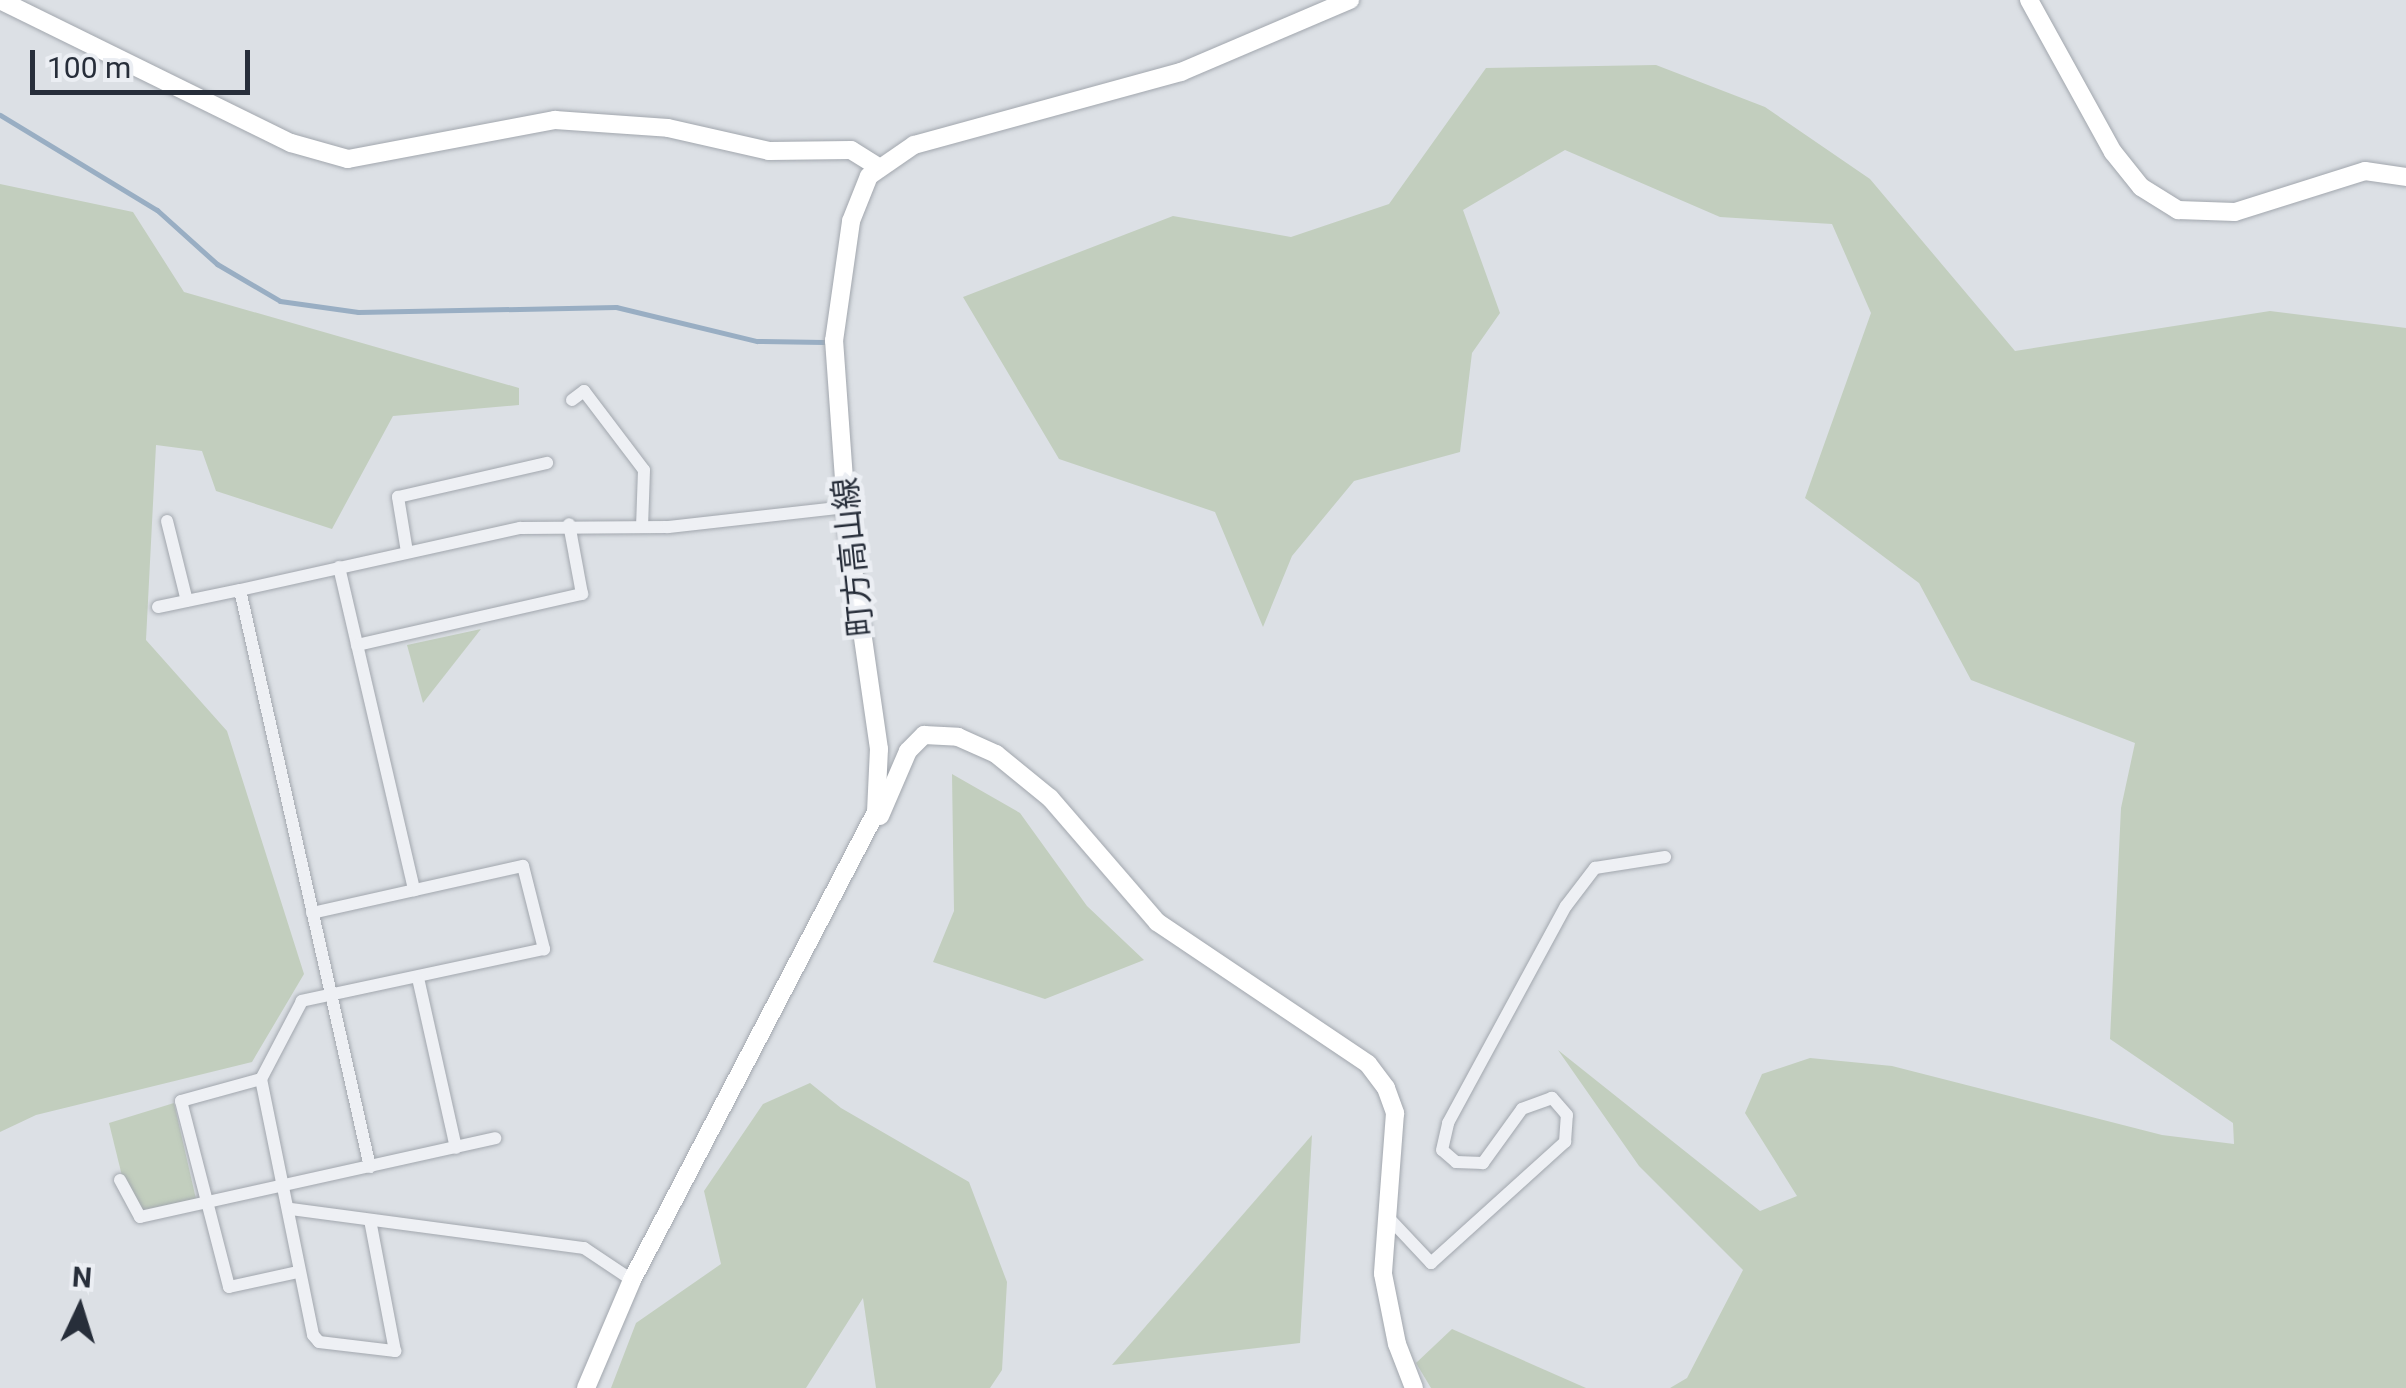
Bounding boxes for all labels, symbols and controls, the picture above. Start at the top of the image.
scale bar [35,30,255,92]
text: 100 m [47,50,131,85]
street label: 町方高山線 [826,475,880,639]
north arrow [30,1258,130,1358]
text: N [71,1260,93,1295]

